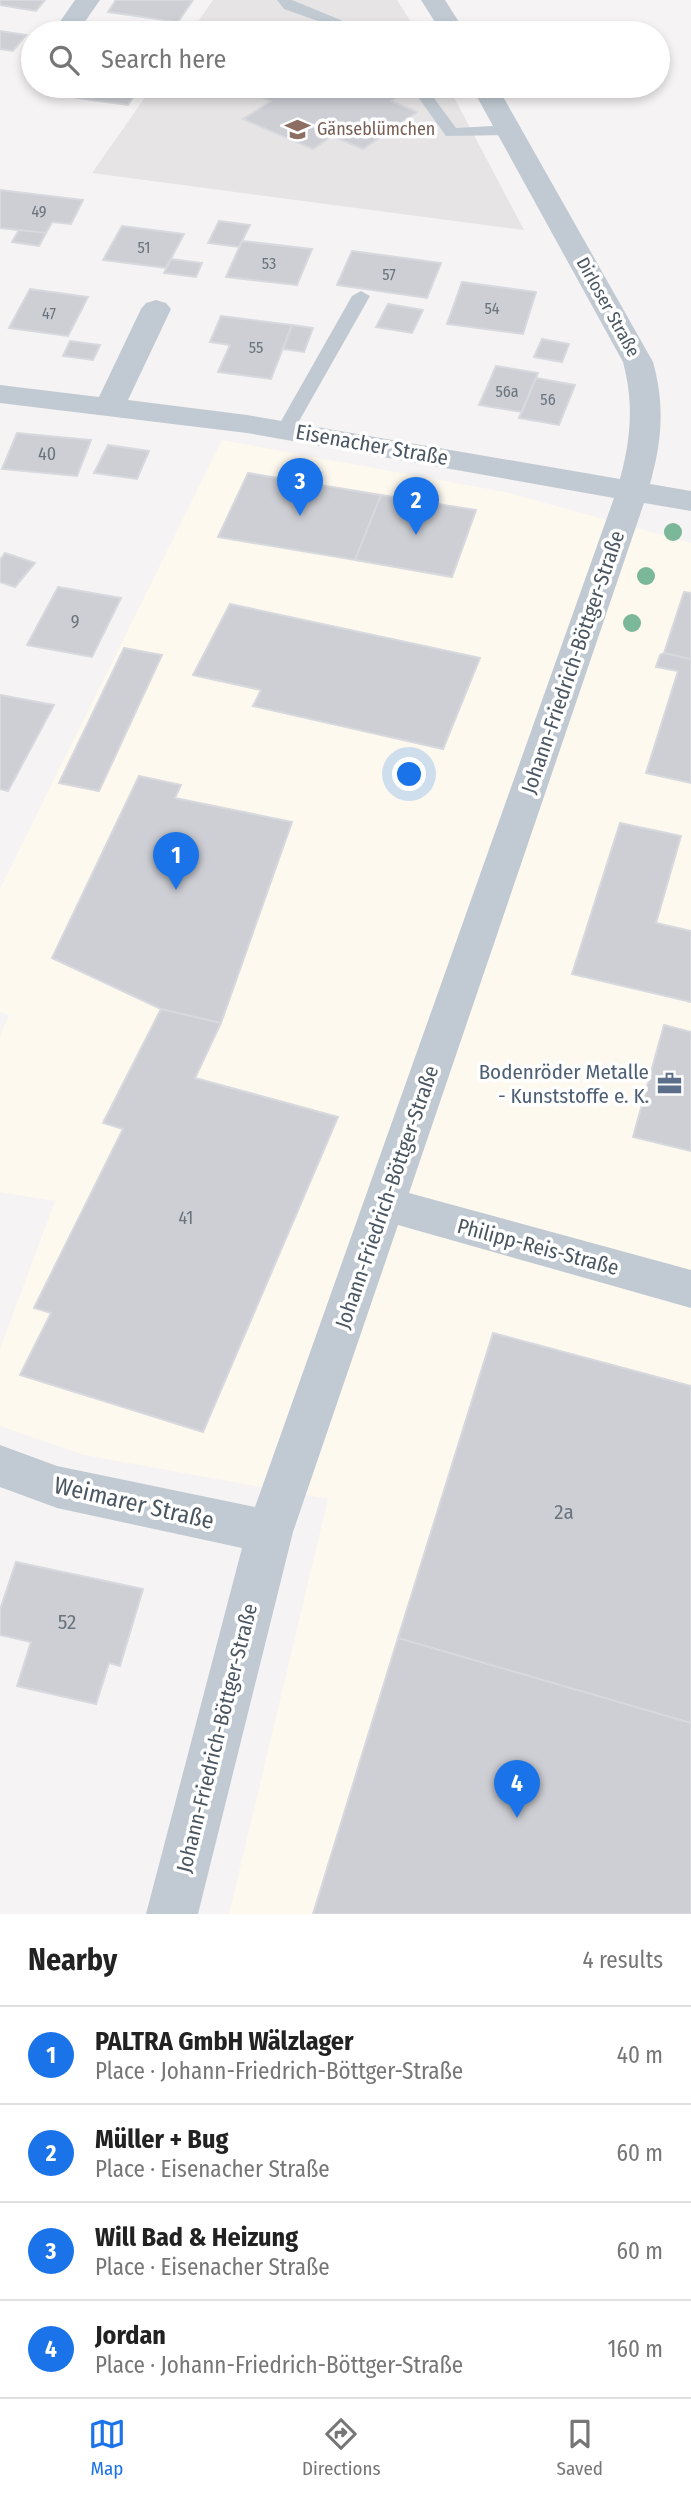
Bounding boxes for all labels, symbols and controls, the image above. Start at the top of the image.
search box [21,21,670,98]
icon: search [45,41,83,79]
text: Search here [101,44,226,75]
school or university icon: Gänseblümchen [283,115,311,143]
place label: Gänseblümchen [317,118,435,140]
house number: 49 [31,202,47,221]
house number: 51 [138,238,150,257]
street label: Dirloser Straße [572,253,644,361]
house number: 53 [262,254,276,273]
house number: 57 [382,265,396,284]
house number: 54 [484,299,500,318]
house number: 47 [42,304,56,323]
house number: 55 [249,338,263,357]
house number: 56a [495,382,519,401]
house number: 56 [540,390,556,409]
street label: Eisenacher Straße [294,419,450,471]
house number: 40 [38,443,56,465]
pin: 3 [277,458,323,516]
pin: 2 [393,477,439,535]
street label: Johann-Friedrich-Böttger-Straße [516,527,630,797]
house number: 9 [71,611,79,633]
your location [392,757,426,791]
pin: 1 [153,832,199,890]
place label: Bodenröder Metalle - Kunststoffe e. K. [479,1059,649,1109]
street label: Johann-Friedrich-Böttger-Straße [330,1062,444,1332]
office icon: Bodenröder Metalle - Kunststoffe e. K. [655,1070,683,1098]
house number: 41 [179,1207,193,1229]
street label: Philipp-Reis-Straße [454,1213,622,1281]
street label: Weimarer Straße [51,1471,217,1535]
house number: 2a [554,1499,574,1525]
street label: Johann-Friedrich-Böttger-Straße [171,1601,263,1875]
house number: 52 [58,1609,76,1635]
pin: 4 [494,1760,540,1818]
text: Nearby [28,1942,117,1978]
text: 4 results [582,1946,663,1974]
text: PALTRA GmbH Wälzlager [95,2026,353,2057]
text: 1 [46,2041,56,2069]
text: 40 m [617,2041,663,2069]
text: Place · Johann-Friedrich-Böttger-Straße [95,2057,463,2085]
text: Müller + Bug [95,2124,228,2155]
text: 2 [46,2139,56,2167]
text: 60 m [617,2139,663,2167]
text: Place · Eisenacher Straße [95,2155,330,2183]
text: Will Bad & Heizung [95,2222,298,2253]
text: 3 [46,2237,56,2265]
text: 60 m [617,2237,663,2265]
text: Place · Eisenacher Straße [95,2253,330,2281]
text: Jordan [95,2320,166,2351]
text: 4 [45,2335,57,2363]
text: 160 m [608,2335,663,2363]
text: Place · Johann-Friedrich-Böttger-Straße [95,2351,463,2379]
tab: Map [88,2415,126,2480]
tab: Directions [302,2415,381,2480]
tab: Saved [557,2415,603,2480]

